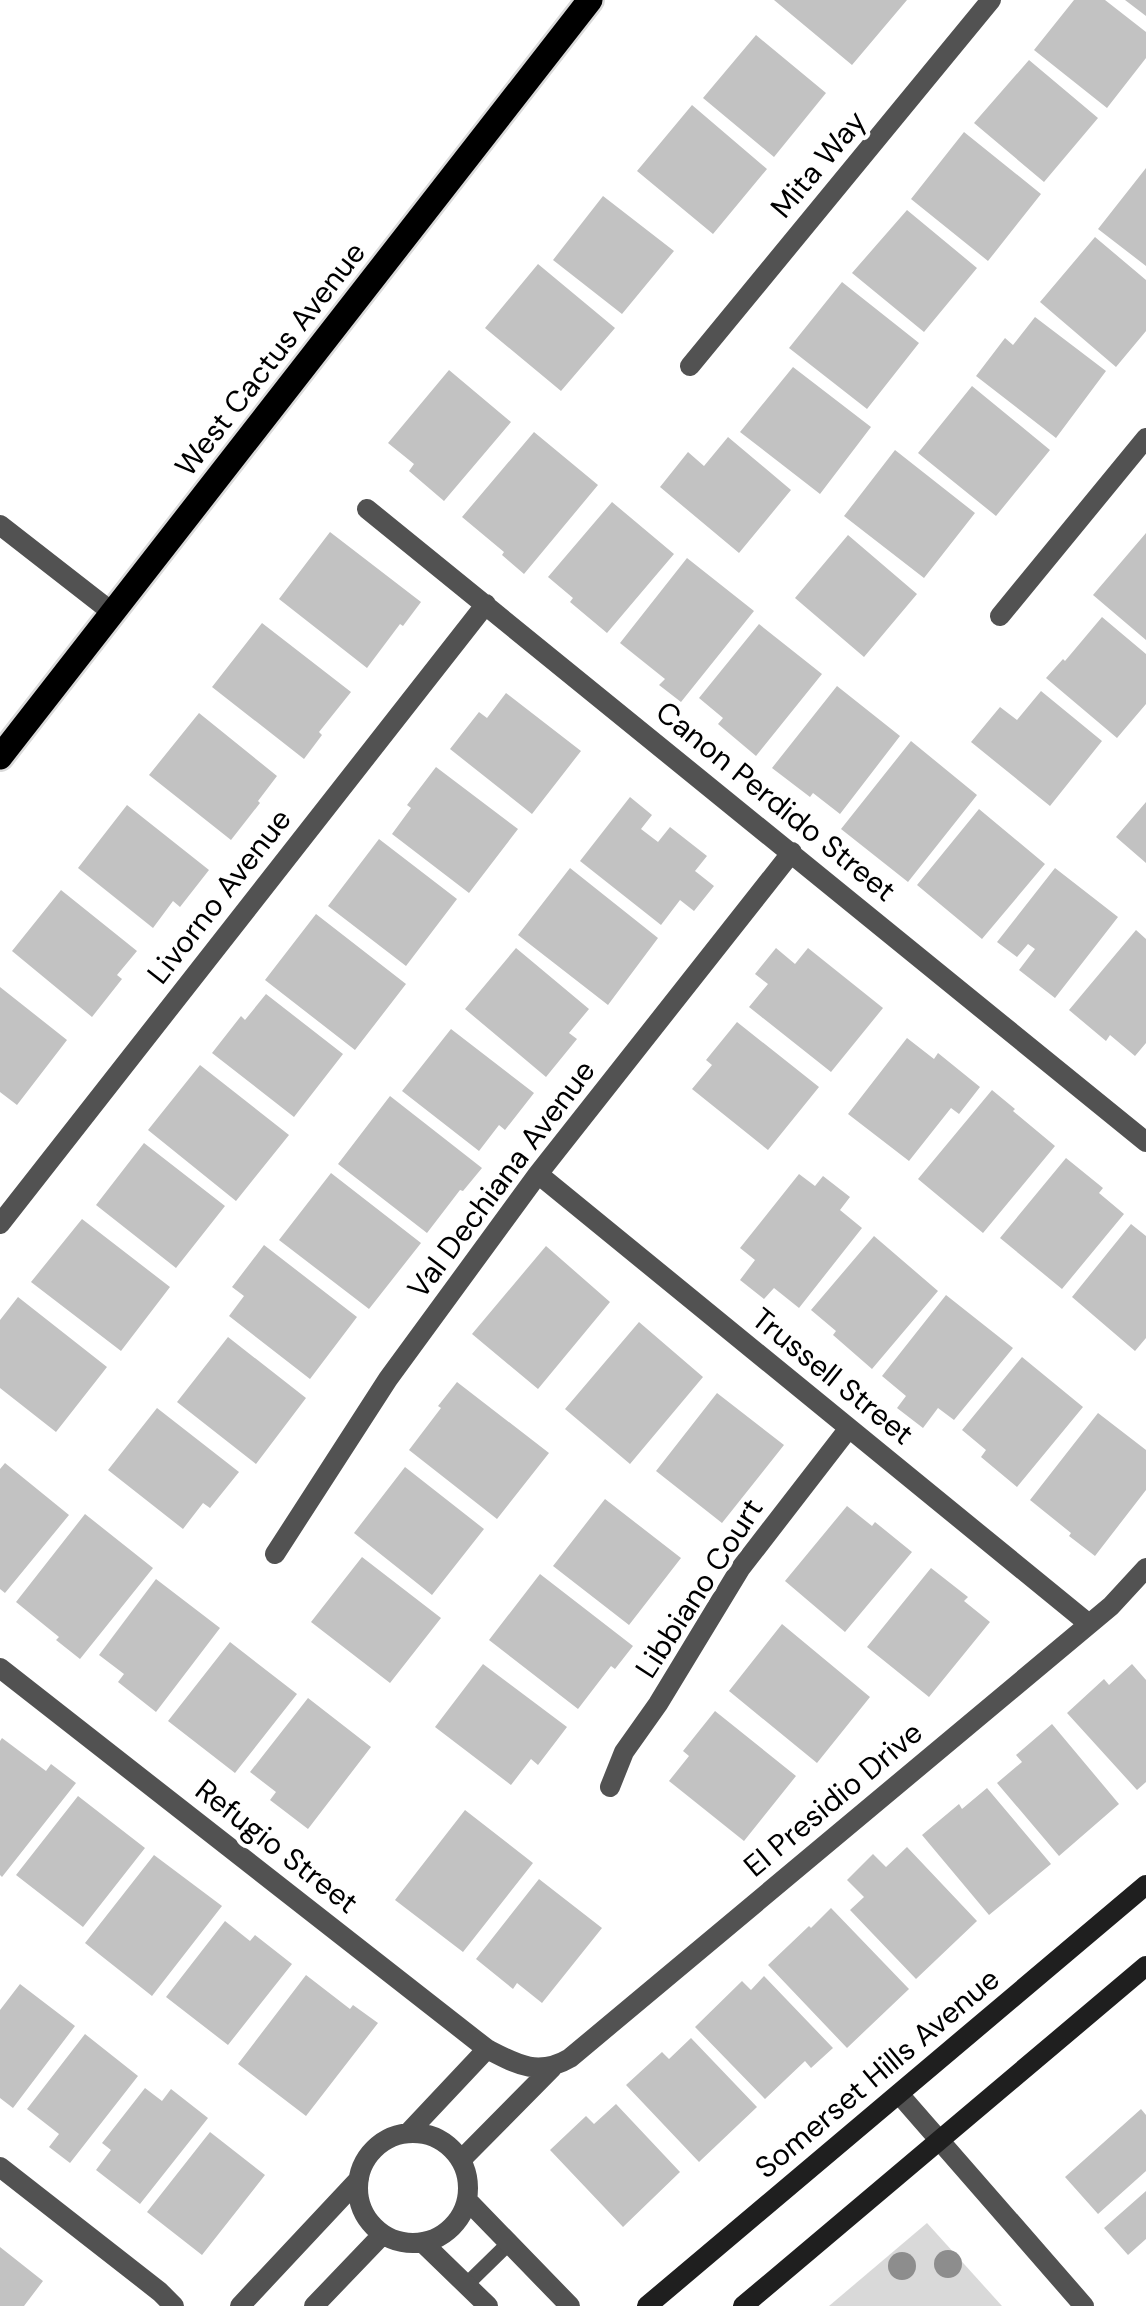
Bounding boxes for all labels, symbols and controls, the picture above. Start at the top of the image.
street label: Mita Way [762,102,874,226]
street label: West Cactus Avenue [166,234,374,484]
street label: Canon Perdido Street [648,692,904,910]
street label: Livorno Avenue [138,801,300,991]
street label: Val Dechiana Avenue [399,1052,603,1306]
street label: Trussell Street [744,1299,922,1453]
street label: Libbiano Court [626,1491,772,1685]
street label: El Presidio Drive [736,1713,930,1885]
street label: Refugio Street [188,1770,366,1922]
street label: Somerset Hills Avenue [747,1959,1007,2187]

